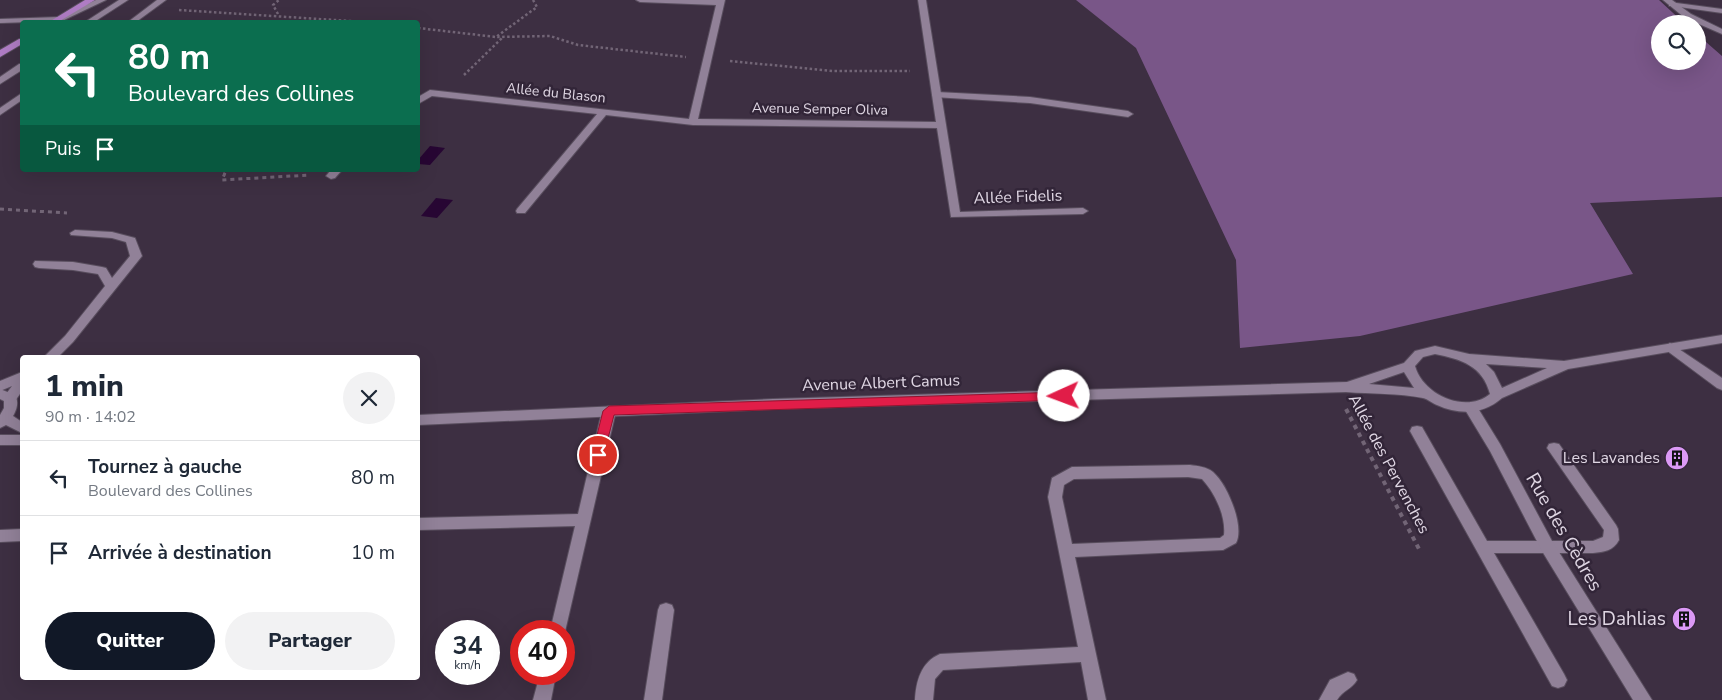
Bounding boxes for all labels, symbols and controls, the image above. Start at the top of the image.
map controls [1651,15,1706,70]
button: search [1651,15,1706,70]
text: 80 m [128,34,210,81]
icon: left [45,40,110,105]
street label: Allée du Blason [505,78,607,108]
text: Boulevard des Collines [128,79,354,109]
street label: Avenue Semper Oliva [752,98,888,120]
icon: arrive [91,135,119,163]
text: Puis [45,136,81,162]
street label: Allée Fidelis [973,184,1063,210]
text: 1 min [45,366,124,407]
street label: Avenue Albert Camus [802,369,960,397]
position arrow [1037,369,1089,421]
button: close [343,372,395,424]
street label: Allée des Pervenches [1343,391,1435,537]
text: 90 m · 14:02 [45,406,136,428]
pin [577,434,619,476]
icon: arrive [584,441,612,469]
building icon: Les Lavandes [1664,445,1690,471]
place label: Les Lavandes [1563,447,1660,469]
text: Tournez à gauche [88,454,242,480]
icon: left [45,464,73,492]
text: 80 m [351,465,395,491]
street label: Rue des Cèdres [1520,468,1608,596]
text: Boulevard des Collines [88,480,253,502]
icon: arrive [45,539,73,567]
text: Arrivée à destination [88,540,272,566]
text: 10 m [351,540,395,566]
place label: Les Dahlias [1567,606,1666,632]
building icon: Les Dahlias [1671,606,1697,632]
button: Quitter [45,612,215,670]
button: Partager [225,612,395,670]
speed limit sign: 40 [510,620,575,685]
text: 34 [452,629,483,663]
text: km/h [454,657,481,673]

